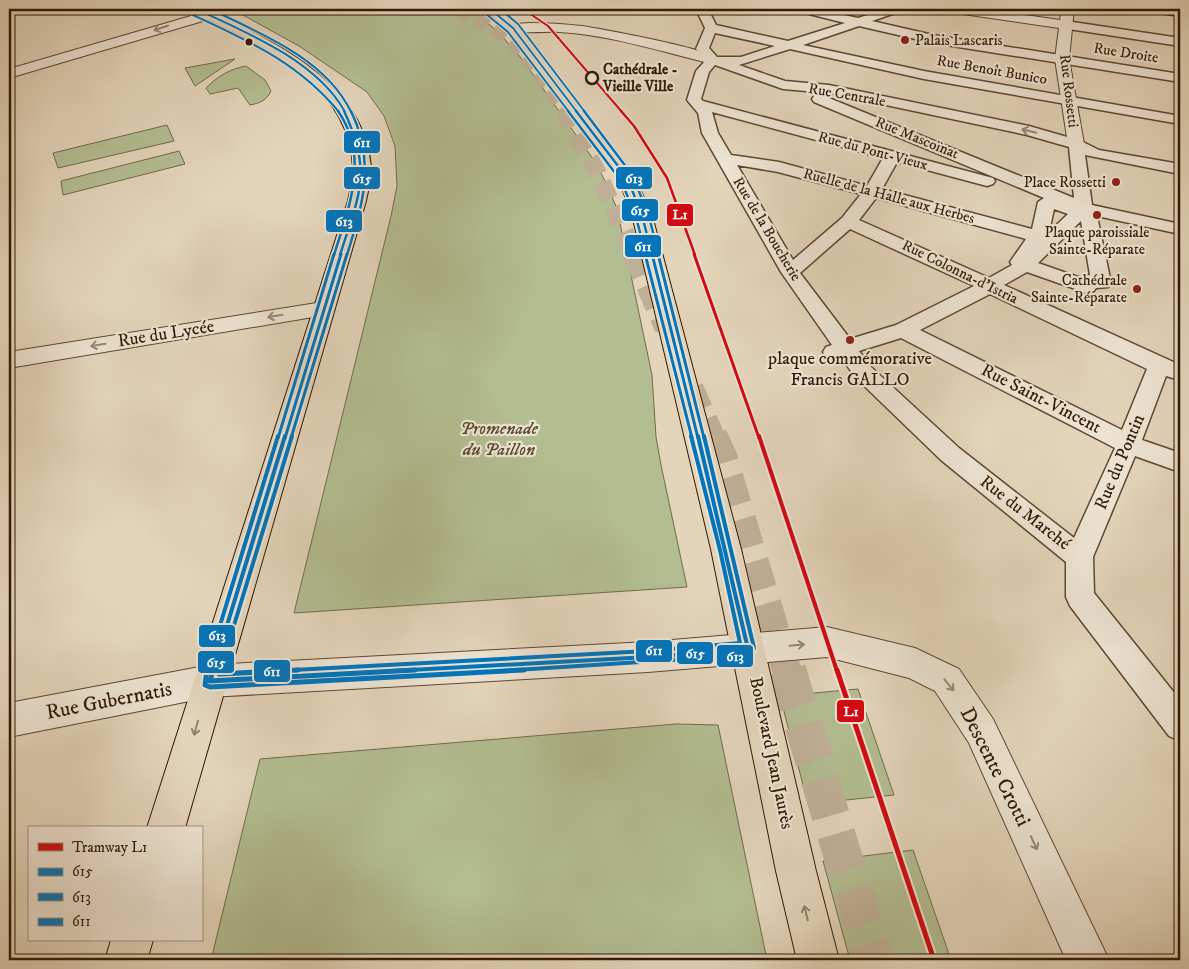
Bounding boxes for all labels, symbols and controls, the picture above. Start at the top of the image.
one-way arrow [153,24,169,34]
place label: Palais Lascaris [915,31,1003,50]
marker: Palais Lascaris [899,34,911,46]
unlabelled marker [244,37,254,47]
street label: Rue Droite [1092,38,1160,68]
street label: Rue Benoît Bunico [935,51,1049,89]
street label: Rue Rossetti [1055,53,1083,129]
place label: Cathédrale - Vieille Ville [602,60,678,96]
marker: Cathédrale - Vieille Ville [585,71,599,85]
street label: Rue Centrale [807,79,887,111]
street label: Rue Mascoïnat [872,113,962,163]
one-way arrow [1022,126,1038,136]
street label: Rue du Pont-Vieux [816,127,931,175]
line badge: 611 [343,130,381,154]
text: 611 [353,134,371,152]
street label: Ruelle de la Halle aux Herbes [801,164,977,228]
line badge: 615 [343,166,381,190]
line badge: 613 [615,166,653,190]
text: 615 [352,170,372,188]
text: 613 [625,170,643,188]
place label: Place Rossetti [1024,173,1106,192]
street label: Rue de la Boucherie [729,174,805,284]
marker: Place Rossetti [1110,176,1122,188]
line badge: 615 [621,198,659,222]
text: 615 [630,202,650,220]
line badge: L1 [666,203,694,227]
text: L1 [672,206,688,224]
line badge: 613 [325,209,363,233]
marker: Plaque paroissiale Sainte-Réparate [1091,209,1103,221]
text: 613 [335,213,353,231]
place label: Plaque paroissiale Sainte-Réparate [1044,223,1150,259]
line badge: 611 [624,234,662,258]
street label: Rue Colonna-d'Istria [899,236,1022,309]
text: 611 [634,238,652,256]
place label: Cathédrale Sainte-Réparate [1031,271,1127,307]
marker: Cathédrale Sainte-Réparate [1131,283,1143,295]
one-way arrow [268,311,284,321]
street label: Rue du Lycée [116,316,216,352]
marker: plaque commémorative Francis GALLO [844,334,856,346]
one-way arrow [90,340,106,350]
place label: plaque commémorative Francis GALLO [767,348,932,391]
street label: Rue Saint-Vincent [977,359,1105,439]
street label: Rue du Pontin [1090,410,1150,513]
park label: Promenade du Paillon [460,418,539,461]
street label: Rue du Marché [975,471,1075,556]
line badge: 613 [198,624,236,648]
text: 613 [208,627,226,645]
line badge: 611 [635,639,673,663]
one-way arrow [788,640,804,649]
line badge: 615 [676,641,714,665]
text: 611 [645,642,663,660]
line badge: 613 [716,644,754,668]
text: 615 [685,645,705,663]
text: 613 [726,648,744,666]
line badge: 615 [197,650,235,674]
text: 615 [206,654,226,672]
line badge: 611 [253,659,291,683]
text: 611 [263,663,281,681]
street label: Boulevard Jean Jaurès [744,675,798,831]
street label: Rue Gubernatis [44,676,174,726]
one-way arrow [944,679,955,692]
line badge: L1 [836,699,865,723]
text: L1 [843,703,859,721]
street label: Descente Crotti [954,703,1036,831]
one-way arrow [191,719,201,735]
legend [28,826,202,942]
one-way arrow [1029,835,1039,850]
text: Tramway L1 [72,838,147,857]
text: 615 [72,862,93,881]
text: 613 [72,888,91,907]
one-way arrow [801,905,810,921]
text: 611 [72,912,91,931]

